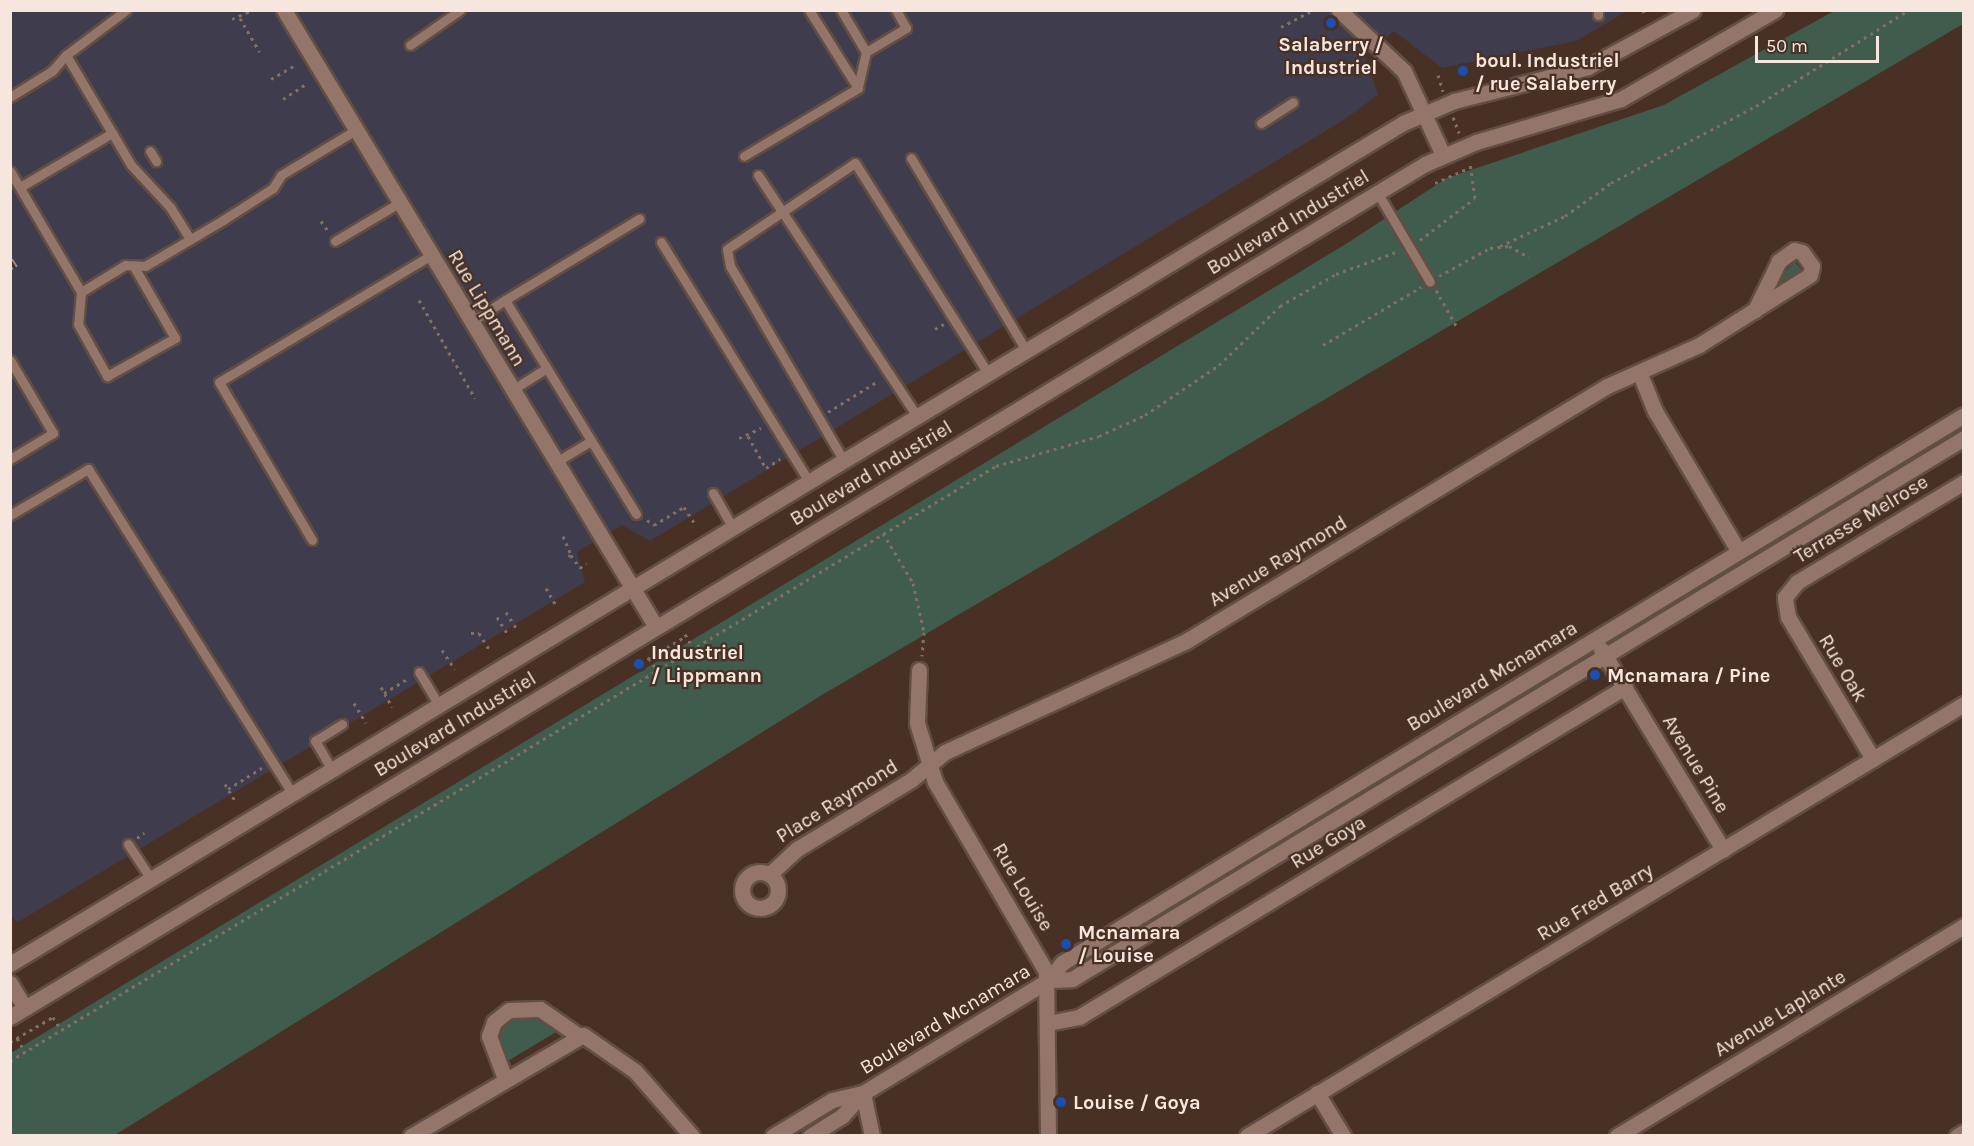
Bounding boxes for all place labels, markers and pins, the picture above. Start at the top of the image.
marker: Salaberry / Industriel [1324,16,1338,30]
place label: Salaberry / Industriel [1278,33,1384,80]
place label: boul. Industriel / rue Salaberry [1475,48,1619,95]
marker: boul. Industriel / rue Salaberry [1456,64,1470,78]
place label: Industriel / Lippmann [651,640,762,687]
marker: Industriel / Lippmann [632,657,646,671]
place label: Mcnamara / Pine [1607,663,1770,687]
marker: Mcnamara / Pine [1588,668,1602,682]
place label: Mcnamara / Louise [1078,921,1180,968]
marker: Mcnamara / Louise [1059,937,1073,951]
place label: Louise / Goya [1073,1090,1201,1114]
marker: Louise / Goya [1054,1095,1068,1109]

